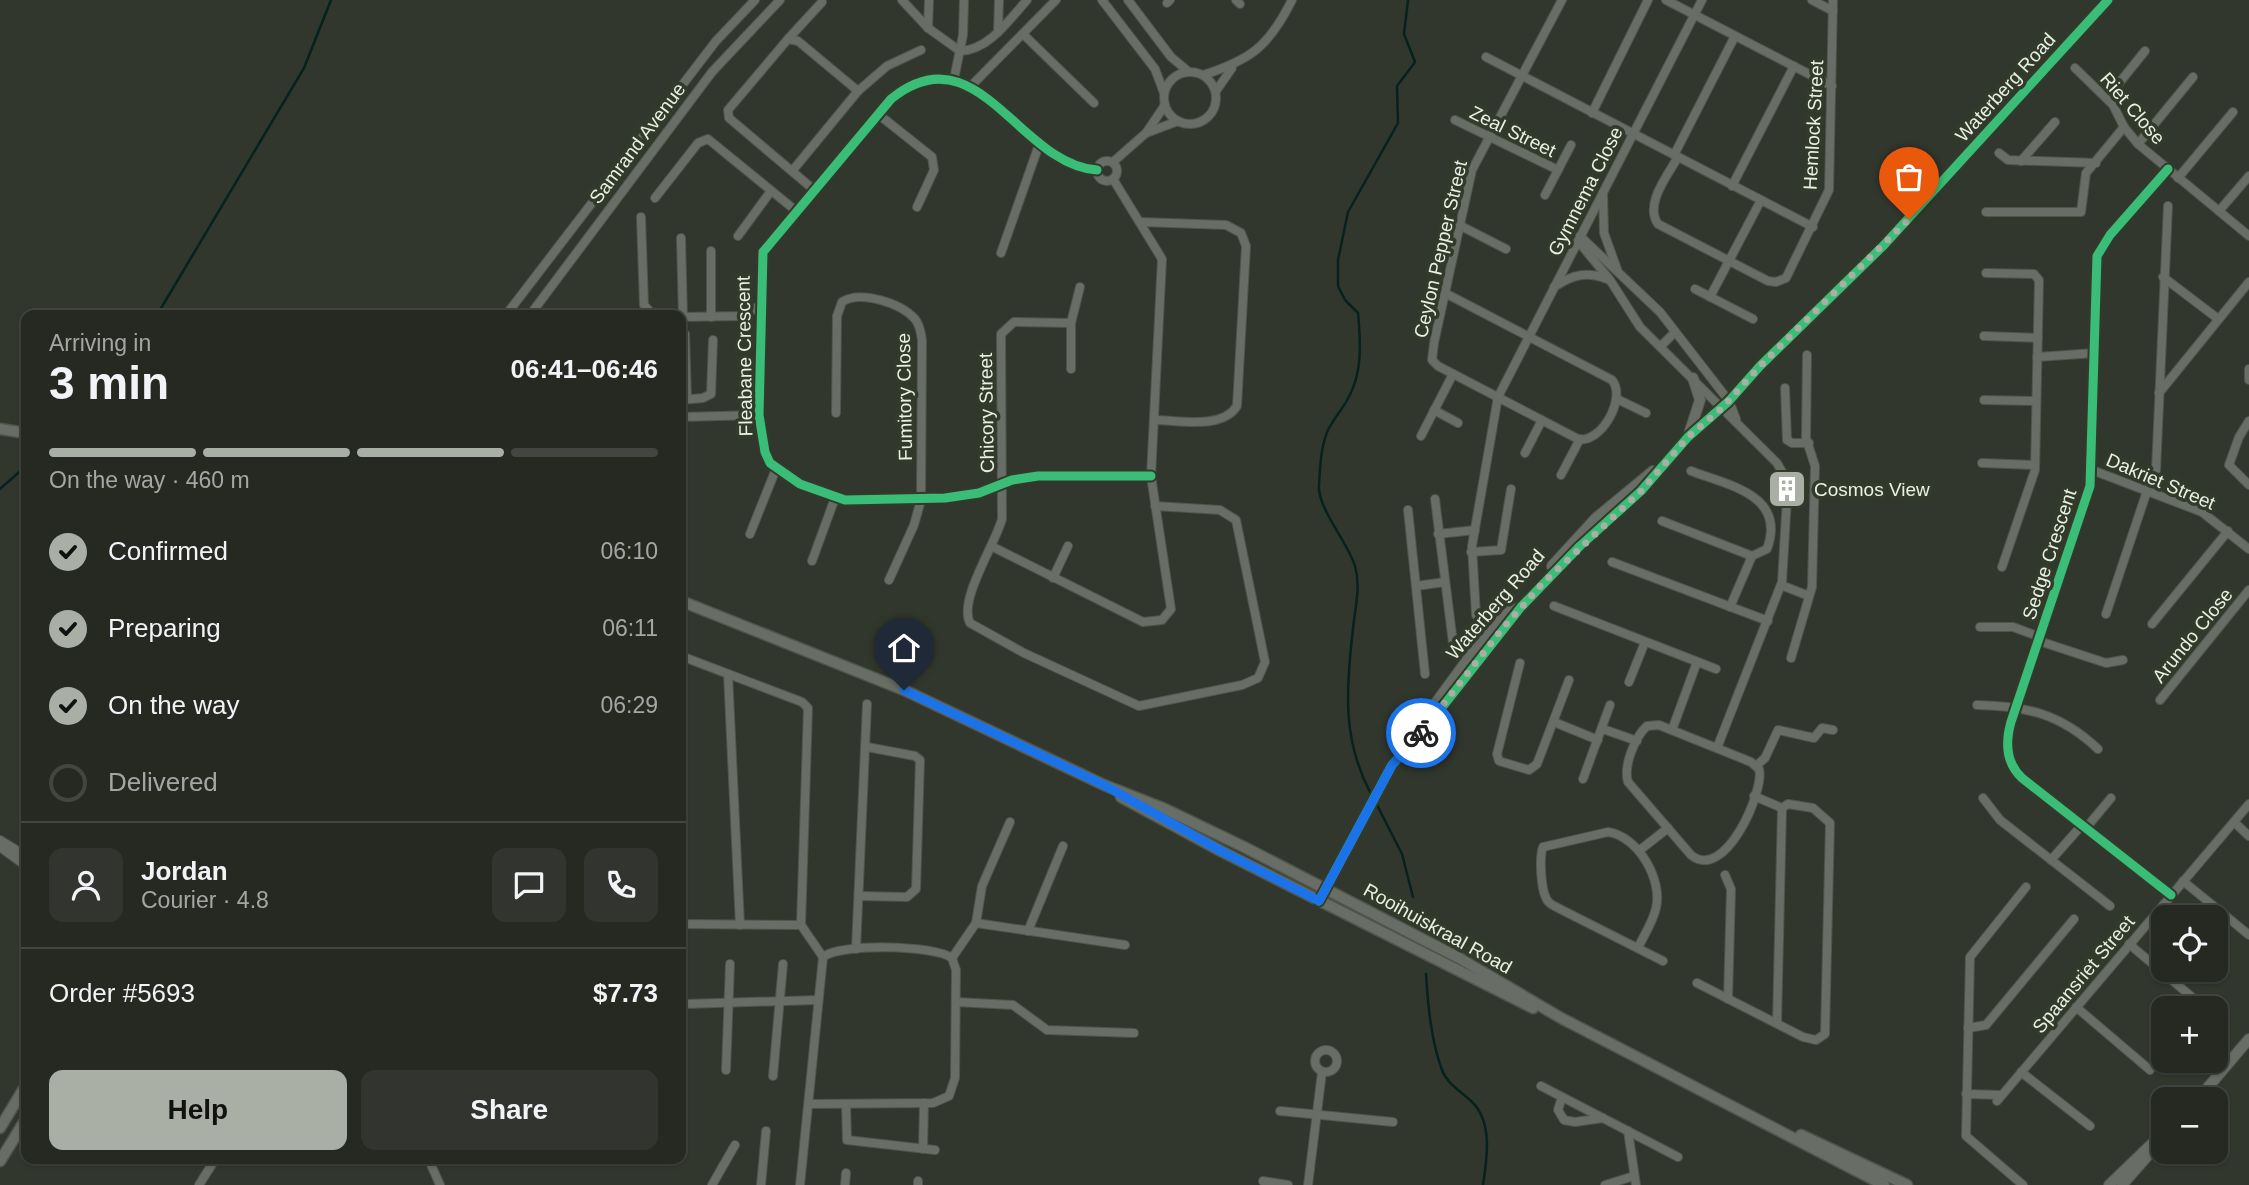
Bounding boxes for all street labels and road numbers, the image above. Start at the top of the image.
street label: Waterberg Road [1951,29,2060,146]
street label: Hemlock Street [1800,59,1827,190]
street label: Riet Close [2096,68,2169,148]
street label: Samrand Avenue [585,79,690,208]
street label: Zeal Street [1466,102,1560,162]
street label: Gymnema Close [1544,123,1627,259]
street label: Ceylon Pepper Street [1410,158,1471,340]
street label: Fleabane Crescent [733,275,756,436]
street label: Fumitory Close [893,333,916,461]
street label: Chicory Street [975,352,998,473]
street label: Dakriet Street [2103,449,2219,514]
street label: Sedge Crescent [2018,485,2081,622]
street label: Waterberg Road [1442,545,1549,664]
street label: Arundo Close [2148,584,2237,687]
street label: Rooihuiskraal Road [1360,879,1515,978]
street label: Spaansriet Street [2028,911,2139,1037]

